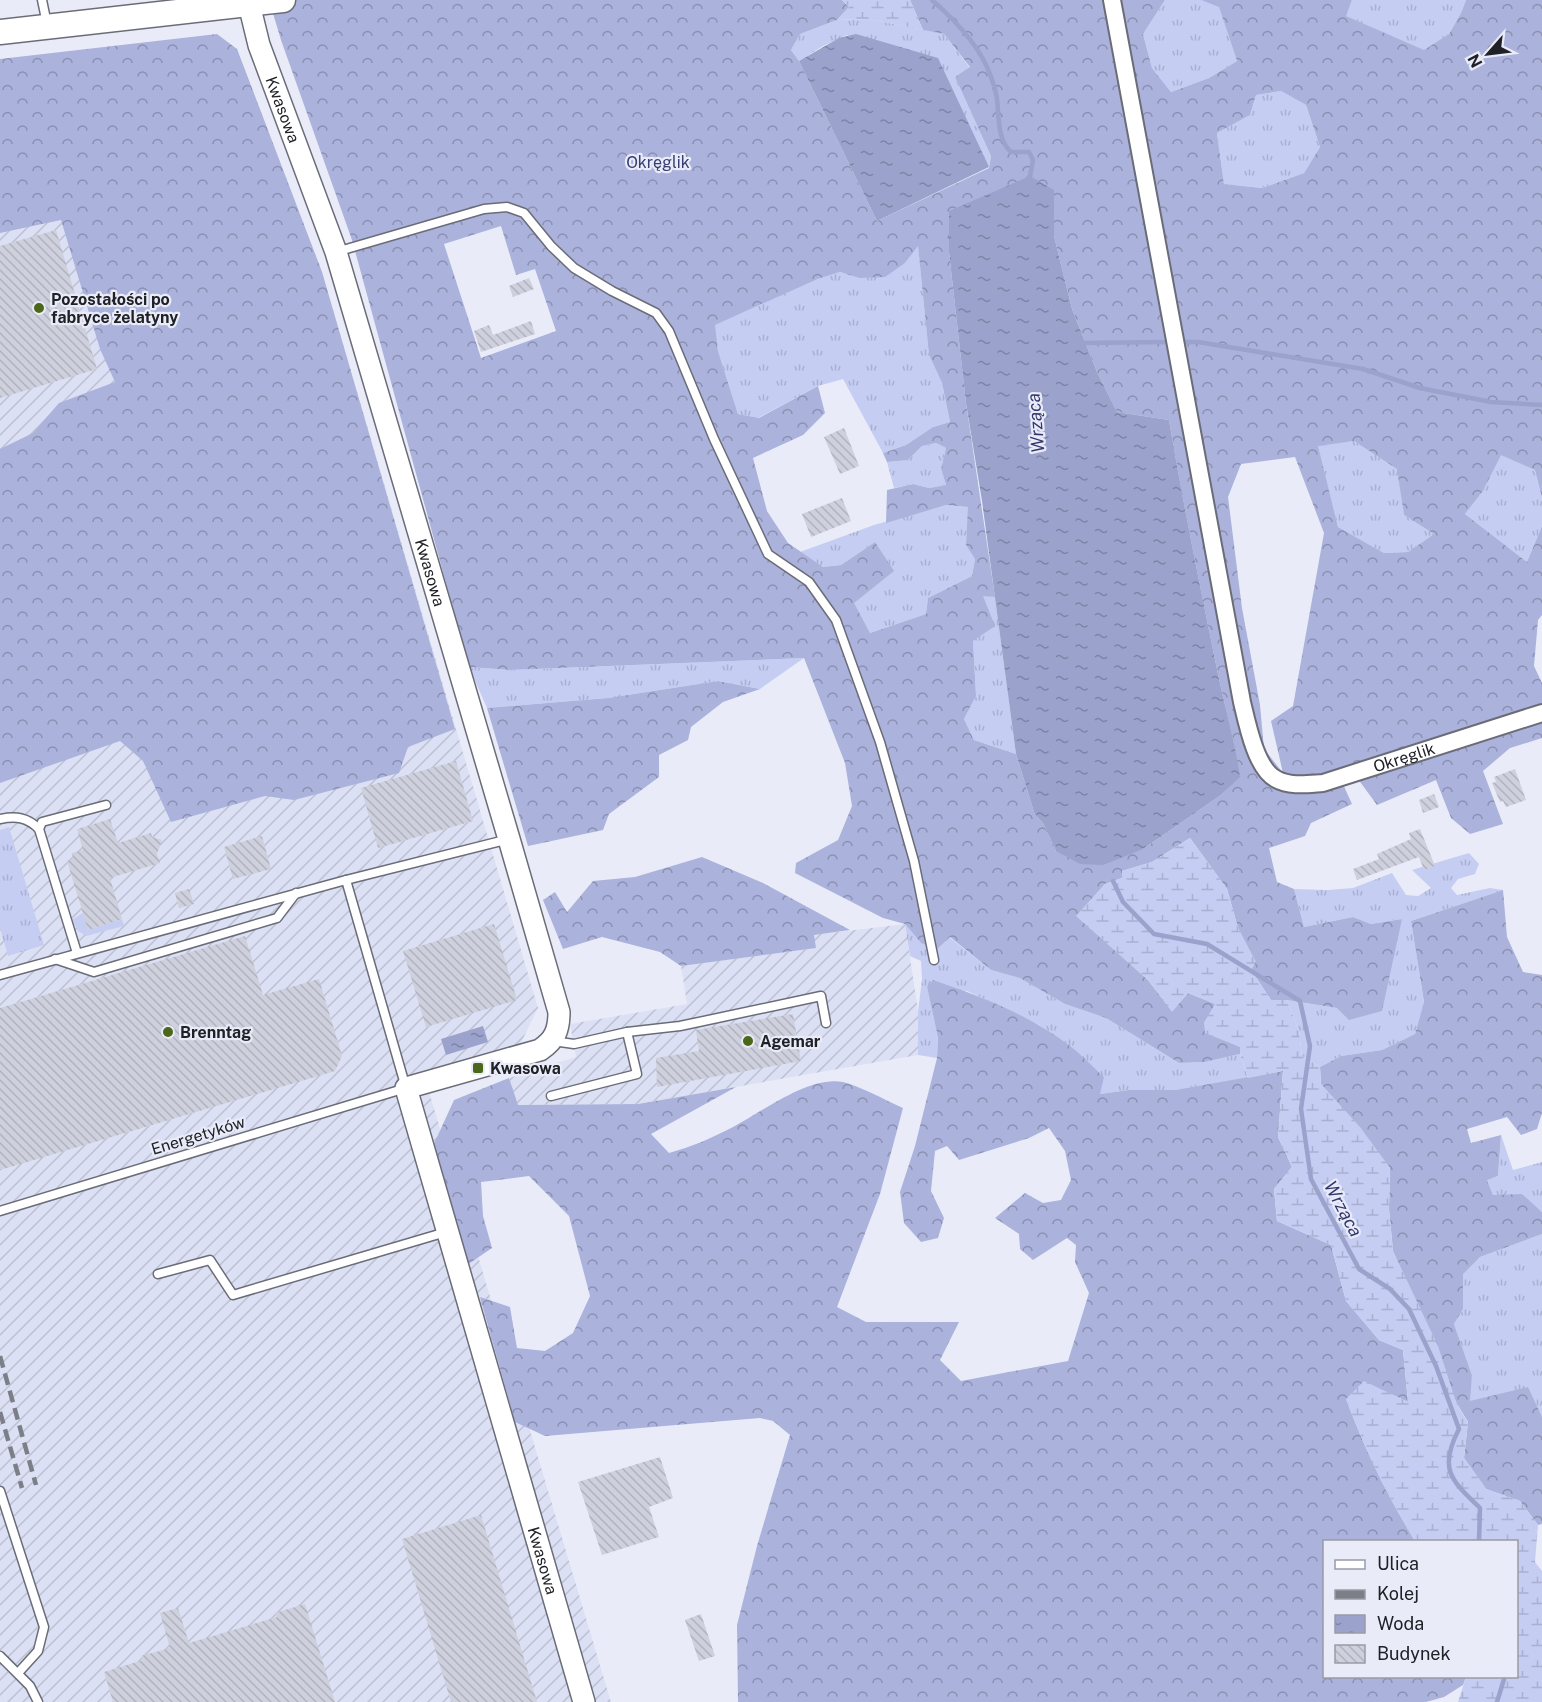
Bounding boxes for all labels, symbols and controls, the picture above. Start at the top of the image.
north arrow [1458,24,1518,84]
text: N [1464,51,1487,71]
street label: Kwasowa [261,74,304,146]
park label: Okręglik [626,153,690,172]
place label: Pozostałości po fabryce żelatyny [51,290,178,327]
marker: Pozostałości po fabryce żelatyny [32,301,46,315]
water label: Wrząca [1022,392,1049,454]
street label: Kwasowa [411,536,449,609]
street label: Okręglik [1371,739,1437,776]
place label: Brenntag [180,1023,251,1042]
marker: Brenntag [161,1025,175,1039]
place label: Agemar [760,1032,821,1051]
marker: Agemar [741,1034,755,1048]
place label: Kwasowa [490,1059,561,1078]
marker: Kwasowa [471,1061,485,1075]
street label: Energetyków [149,1112,248,1159]
water label: Wrząca [1320,1177,1367,1240]
street label: Kwasowa [524,1524,561,1597]
legend [1323,1540,1518,1678]
text: Ulica [1377,1553,1419,1574]
text: Kolej [1377,1583,1419,1604]
text: Woda [1377,1613,1424,1634]
text: Budynek [1377,1643,1451,1664]

